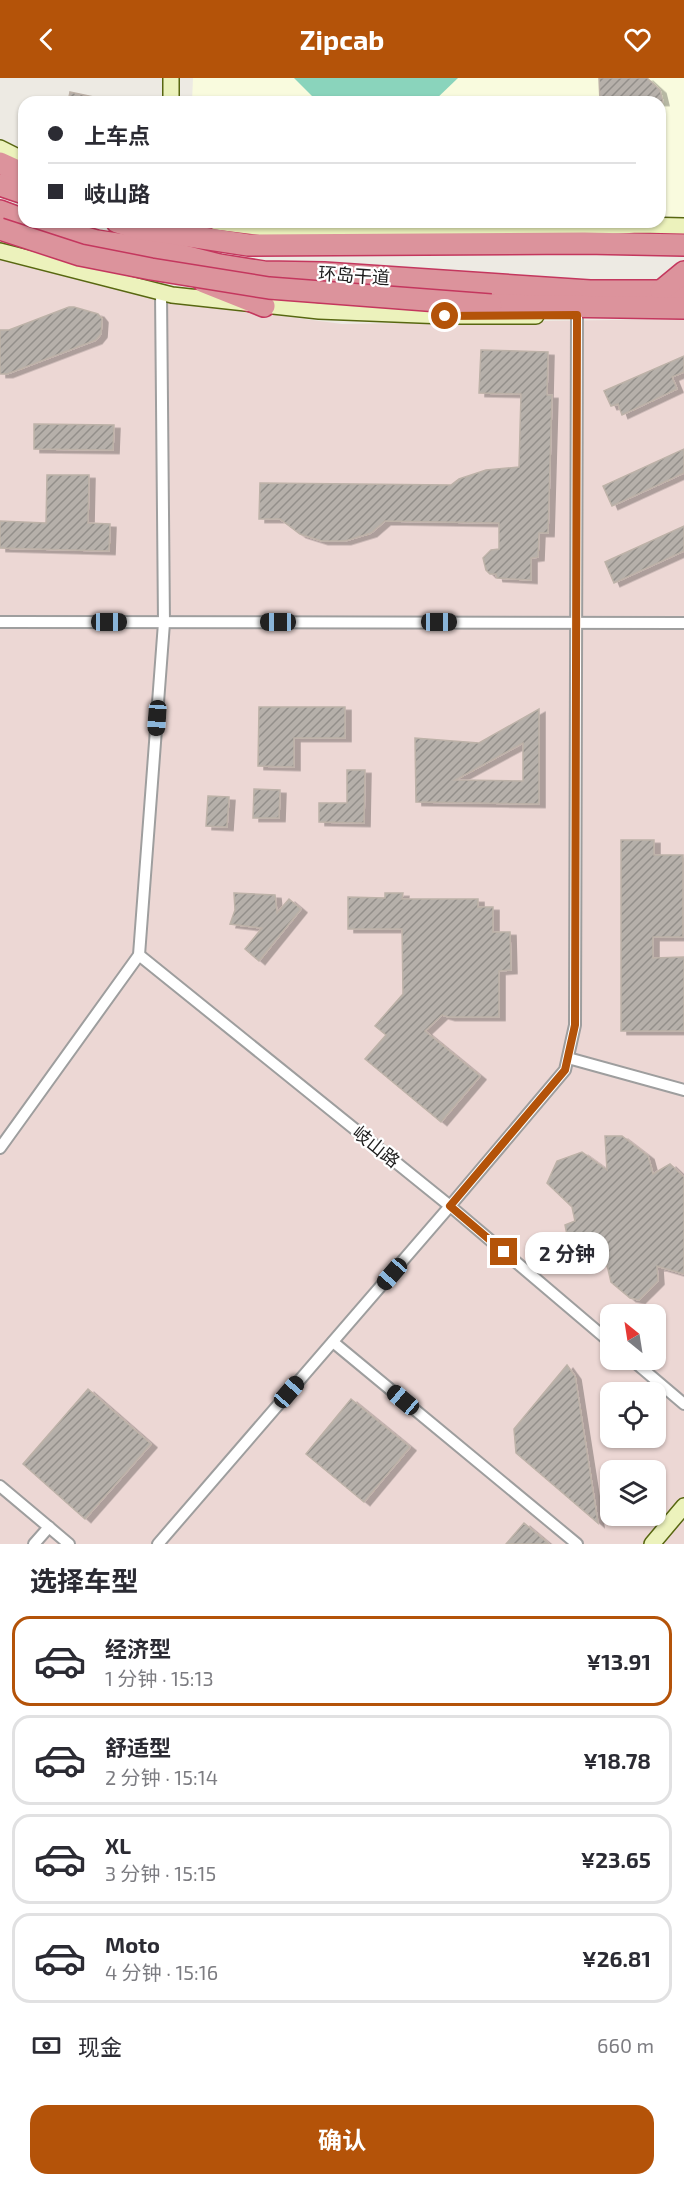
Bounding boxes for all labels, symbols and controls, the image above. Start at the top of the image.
icon: back [30,23,63,56]
text: Zipcab [300,23,384,55]
icon: heart [621,23,654,56]
text: 上车点 [84,122,150,148]
text: 岐山路 [84,180,150,206]
street label: 环岛干道 [317,262,391,288]
route start [431,302,458,329]
car [91,613,127,631]
car [260,613,296,631]
car [421,613,457,631]
car [147,699,167,737]
street label: 岐山路 [349,1121,405,1172]
callout: 2 分钟 [525,1231,609,1273]
route end [490,1238,517,1265]
text: 2 分钟 [539,1241,595,1265]
car [373,1255,411,1293]
north arrow [600,1304,666,1370]
map controls [600,1304,666,1526]
car [270,1373,308,1411]
car [383,1382,423,1418]
button: locate [600,1382,666,1448]
button: layers [600,1460,666,1526]
text: 选择车型 [30,1564,138,1596]
icon: car [33,1634,87,1688]
text: 经济型 [105,1635,171,1661]
text: ¥13.91 [587,1648,651,1674]
text: 1 分钟 · 15:13 [105,1666,214,1690]
icon: car [33,1733,87,1787]
text: 舒适型 [105,1734,171,1760]
text: ¥18.78 [583,1747,651,1773]
text: 2 分钟 · 15:14 [105,1765,218,1789]
icon: car [33,1832,87,1886]
text: XL [105,1832,131,1858]
text: ¥23.65 [581,1846,651,1872]
text: 3 分钟 · 15:15 [105,1861,216,1885]
icon: car [33,1931,87,1985]
text: Moto [105,1931,160,1957]
text: ¥26.81 [582,1945,651,1971]
text: 4 分钟 · 15:16 [105,1960,218,1984]
icon: cash [30,2029,63,2062]
text: 现金 [78,2033,122,2059]
text: 660 m [597,2033,654,2057]
button: 确认 [30,2105,654,2174]

